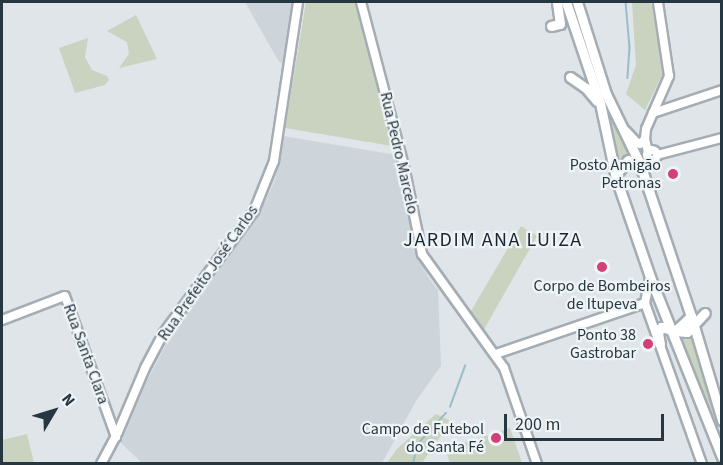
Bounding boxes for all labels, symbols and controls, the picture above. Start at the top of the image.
street label: Rua Pedro Marcelo [376,90,422,216]
place label: Posto Amigão Petronas [570,155,661,193]
marker: Posto Amigão Petronas [666,167,680,181]
street label: Rua Prefeito José Carlos [154,201,262,345]
district label: JARDIM ANA LUIZA [403,228,583,252]
marker: Corpo de Bombeiros de Itupeva [595,260,609,274]
place label: Corpo de Bombeiros de Itupeva [534,276,670,314]
street label: Rua Santa Clara [59,301,113,407]
place label: Ponto 38 Gastrobar [570,325,636,363]
marker: Ponto 38 Gastrobar [641,337,655,351]
north arrow [24,381,84,441]
text: N [56,389,80,411]
scale bar [507,402,668,440]
text: 200 m [515,412,560,437]
place label: Campo de Futebol do Santa Fé [362,419,484,457]
marker: Campo de Futebol do Santa Fé [489,431,503,445]

